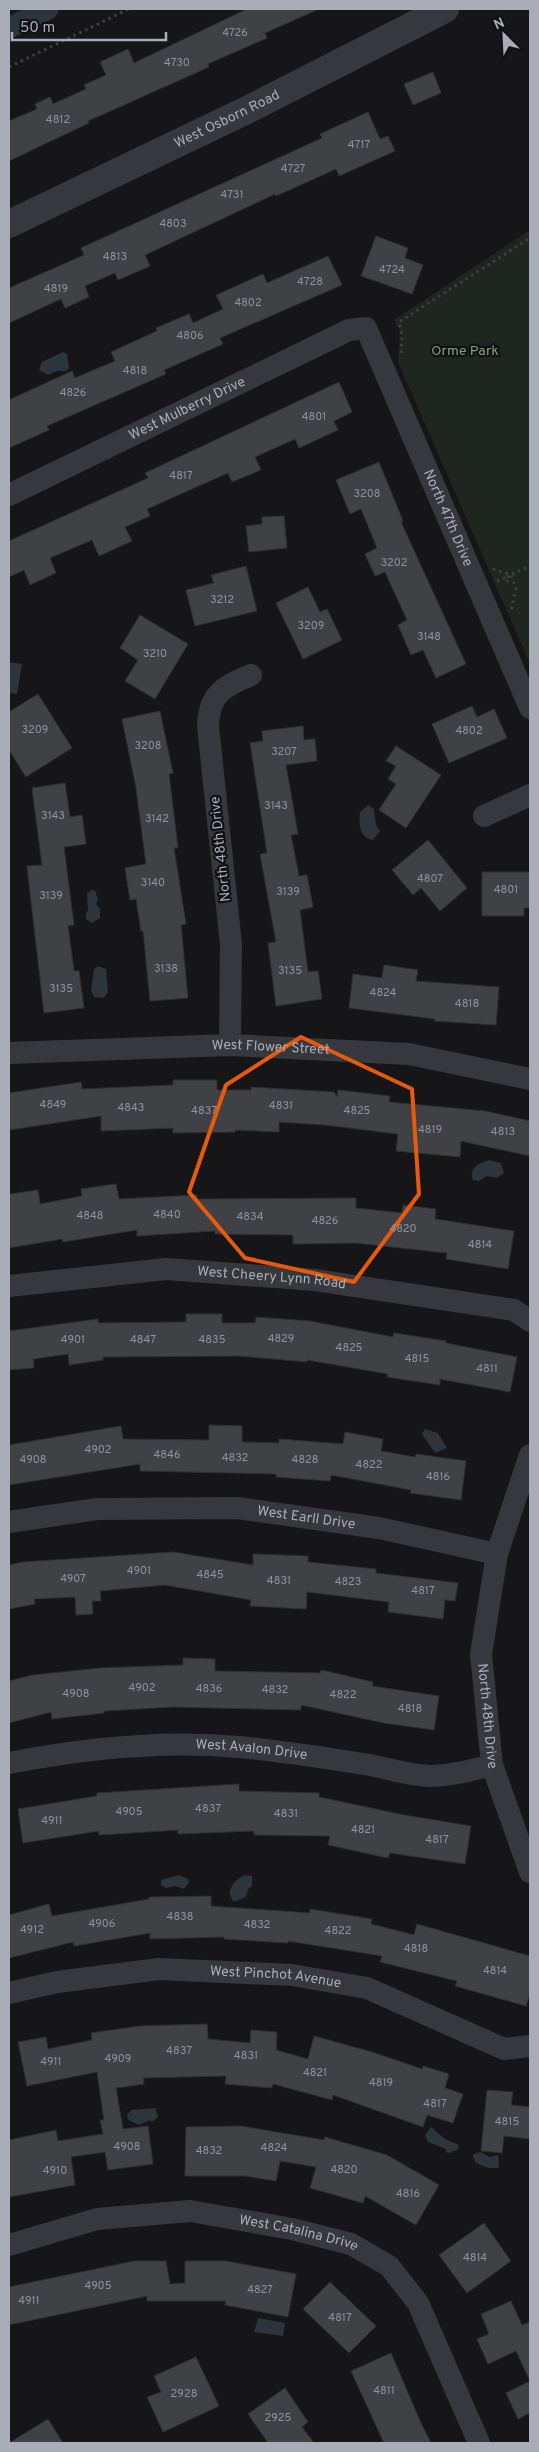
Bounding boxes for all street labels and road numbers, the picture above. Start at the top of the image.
street label: West Osborn Road [172,86,283,152]
street label: West Mulberry Drive [126,373,248,444]
street label: North 47th Drive [420,467,477,569]
street label: North 48th Drive [207,795,235,903]
street label: West Flower Street [212,1036,330,1059]
street label: West Cheery Lynn Road [197,1263,347,1293]
street label: West Earll Drive [256,1502,357,1533]
street label: North 48th Drive [473,1662,501,1771]
street label: West Avalon Drive [195,1736,309,1764]
street label: West Pinchot Avenue [209,1963,343,1992]
street label: West Catalina Drive [238,2211,362,2255]

